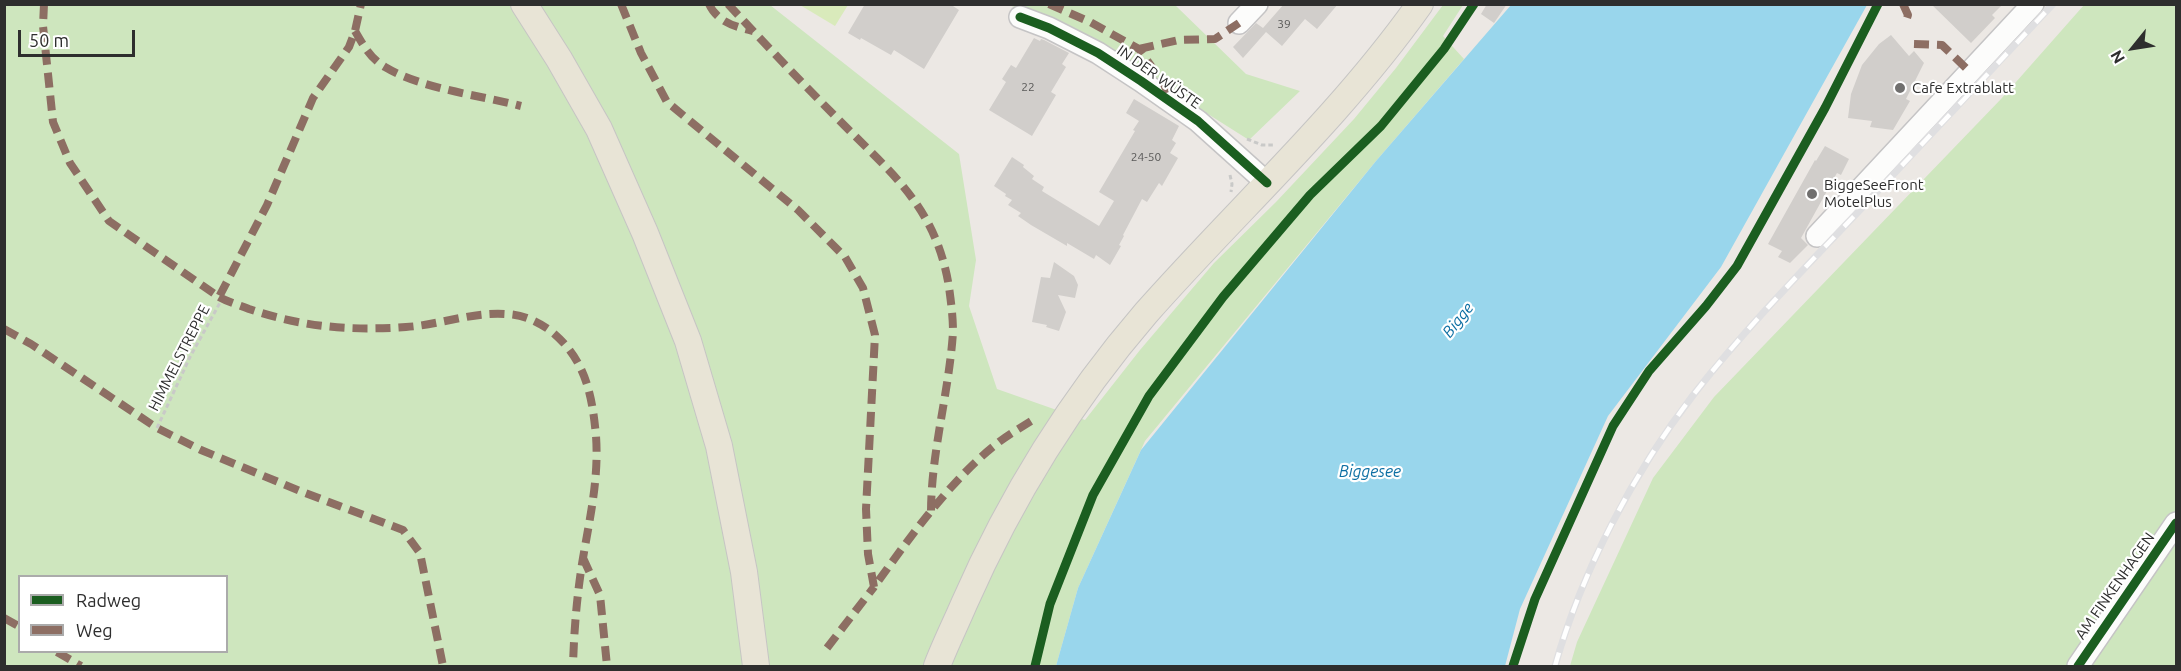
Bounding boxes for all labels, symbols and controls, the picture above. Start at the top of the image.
house number: 39 [1277,17,1291,31]
scale bar [21,18,138,56]
north arrow [2103,18,2163,78]
text: 50 m [29,30,69,50]
street label: IN DER WÜSTE [1114,41,1204,113]
text: N [2107,47,2128,67]
place label: Cafe Extrablatt [1912,79,2014,97]
house number: 22 [1021,80,1035,94]
marker: Cafe Extrablatt [1893,81,1907,95]
house number: 24-50 [1131,150,1161,164]
place label: BiggeSeeFront MotelPlus [1824,176,1924,211]
marker: BiggeSeeFront MotelPlus [1805,187,1819,201]
water label: Bigge [1438,299,1478,341]
street label: HIMMELSTREPPE [144,302,214,414]
water label: Biggesee [1339,462,1401,482]
street label: AM FINKENHAGEN [2071,529,2159,643]
legend [18,575,228,653]
text: Radweg [76,590,141,610]
text: Weg [76,620,113,640]

